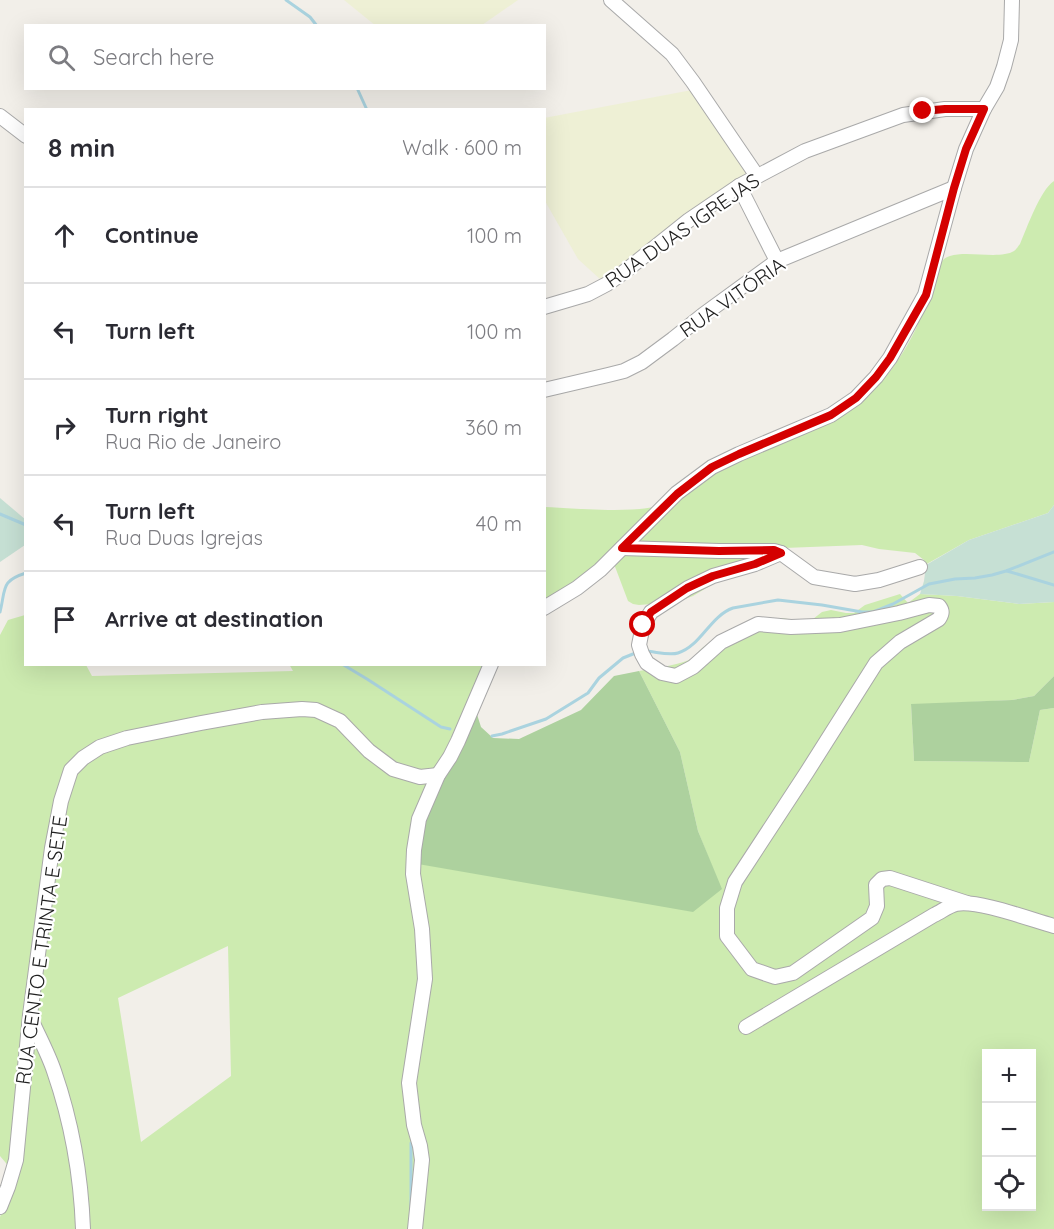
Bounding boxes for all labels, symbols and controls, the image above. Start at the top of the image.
search box [24,24,546,90]
icon: search [45,41,78,74]
text: Search here [93,43,214,71]
route end [909,97,935,123]
text: 8 min [48,131,115,164]
text: Walk · 600 m [402,135,522,160]
street label: RUA DUAS IGREJAS [600,167,764,293]
icon: ahead [48,219,81,252]
text: Continue [105,221,199,249]
text: 100 m [467,223,522,248]
street label: RUA VITÓRIA [675,252,790,342]
icon: left [48,315,81,348]
text: Turn left [105,317,195,345]
text: 100 m [467,319,522,344]
text: Turn right [105,401,209,429]
icon: right [48,411,81,444]
text: 360 m [465,415,522,440]
text: Rua Rio de Janeiro [105,429,281,454]
text: Turn left [105,497,195,525]
icon: left [48,507,81,540]
text: 40 m [476,511,522,536]
text: Rua Duas Igrejas [105,525,263,550]
icon: arrive [48,603,81,636]
text: Arrive at destination [105,605,323,633]
route start [629,611,655,637]
street label: RUA CENTO E TRINTA E SETE [10,814,72,1086]
map controls [982,1049,1036,1211]
button: + [982,1049,1036,1103]
button: − [982,1103,1036,1157]
button: locate [982,1157,1036,1211]

